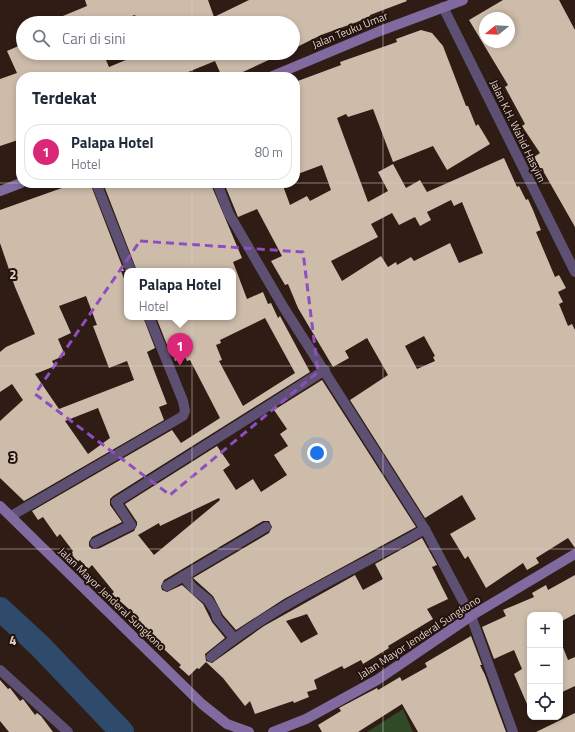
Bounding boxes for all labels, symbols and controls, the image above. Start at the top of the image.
street label: Jalan Teuku Umar [310,7,390,52]
north arrow [479,12,515,48]
search box [16,16,300,60]
icon: search [30,27,52,49]
text: Cari di sini [62,27,126,50]
street label: Jalan K.H. Wahid Hasyim [486,77,550,185]
text: Terdekat [32,85,96,111]
text: Palapa Hotel [71,131,153,154]
text: 1 [42,142,50,162]
text: 80 m [255,142,283,162]
text: Hotel [71,154,101,174]
text: 2 [9,264,17,284]
popup [124,268,236,320]
text: Palapa Hotel [139,273,221,296]
text: Hotel [139,296,168,316]
pin: 1 [167,333,193,366]
your location [307,443,327,463]
text: 3 [9,447,17,467]
street label: Jalan Mayor Jenderal Sungkono [55,543,169,655]
street label: Jalan Mayor Jenderal Sungkono [355,591,484,683]
map controls [527,612,563,720]
button: + [527,612,563,648]
text: 4 [9,630,17,650]
button: − [527,648,563,684]
button: locate [527,684,563,720]

